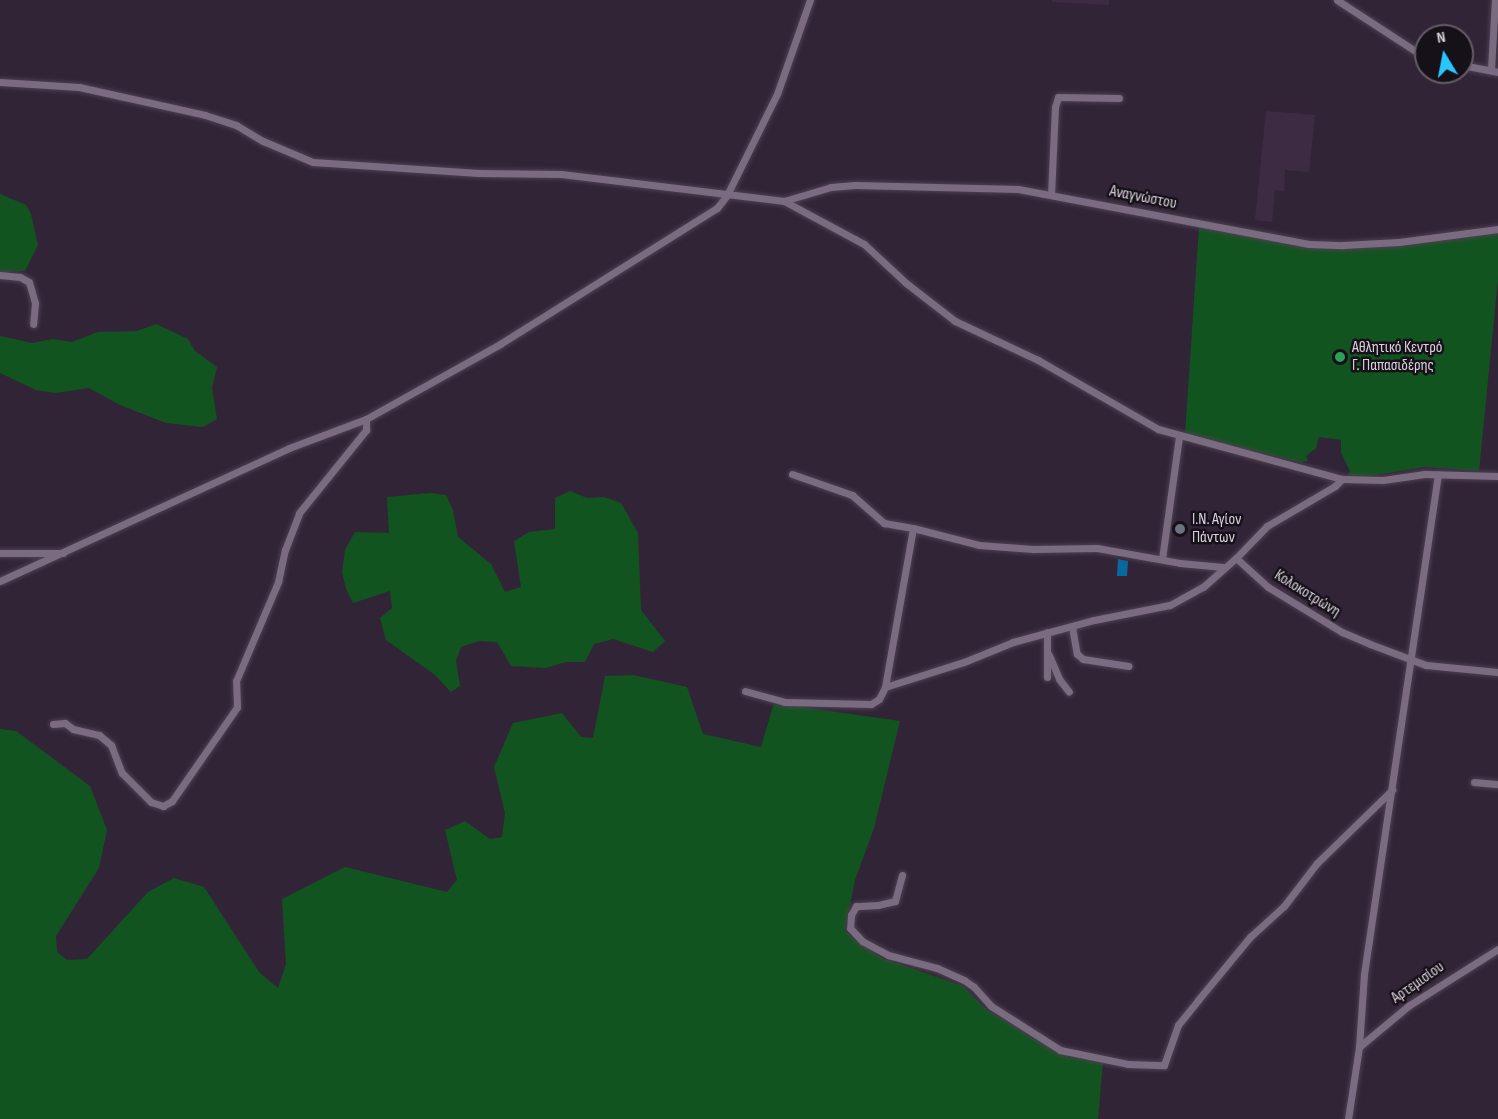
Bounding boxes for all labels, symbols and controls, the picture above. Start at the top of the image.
north arrow [1414,24,1474,84]
text: N [1435,28,1447,48]
street label: Αναγνώστου [1108,182,1178,214]
place label: Αθλητικό Κεντρό Γ. Παπασιδέρης [1352,338,1442,376]
marker: Αθλητικό Κεντρό Γ. Παπασιδέρης [1333,350,1347,364]
place label: Ι.Ν. Αγίον Πάντων [1192,510,1241,548]
marker: Ι.Ν. Αγίον Πάντων [1173,522,1187,536]
street label: Κολοκοτρώνη [1270,566,1344,622]
street label: Αρτεμισίου [1388,958,1448,1008]

